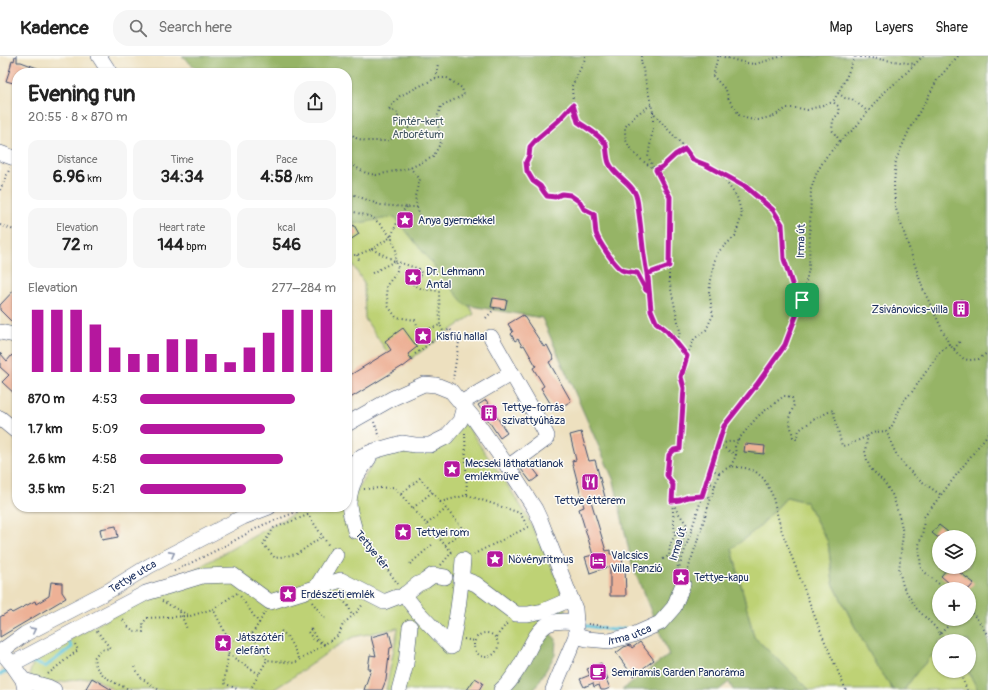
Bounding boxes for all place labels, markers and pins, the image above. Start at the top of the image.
place icon: Anya gyermekkel [395,210,415,230]
place label: Anya gyermekkel [418,214,495,227]
place label: Dr. Lehmann Antal [426,265,485,291]
place icon: Dr. Lehmann Antal [403,267,423,287]
pin [785,283,819,317]
building icon: Zsivánovics-villa [951,299,971,319]
place label: Zsivánovics-villa [871,303,948,316]
place icon: Kisfiú hallal [413,326,433,346]
place label: Kisfiú hallal [436,330,487,343]
place label: Tettye-forrás szivattyúháza [502,401,565,427]
building icon: Tettye-forrás szivattyúháza [479,403,499,423]
place label: Mecseki láthatatlanok emlékműve [465,457,564,483]
place icon: Mecseki láthatatlanok emlékműve [442,459,462,479]
restaurant icon: Tettye étterem [580,472,600,492]
place label: Tettye étterem [554,494,626,507]
place icon: Tettyei rom [393,522,413,542]
place label: Tettyei rom [416,526,469,539]
place icon: Növényritmus [485,549,505,569]
place label: Valcsics Villa Panzió [611,549,663,575]
hotel icon: Valcsics Villa Panzió [588,551,608,571]
place label: Növényritmus [508,553,574,566]
place icon: Tettye-kapu [671,567,691,587]
place label: Tettye-kapu [694,571,749,584]
place icon: Erdészeti emlék [278,584,298,604]
place label: Erdészeti emlék [301,588,375,601]
place label: Játszótéri elefánt [236,631,284,657]
place icon: Játszótéri elefánt [213,633,233,653]
cafe icon: Semiramis Garden Panoráma [588,662,608,682]
place label: Semiramis Garden Panoráma [611,666,745,679]

